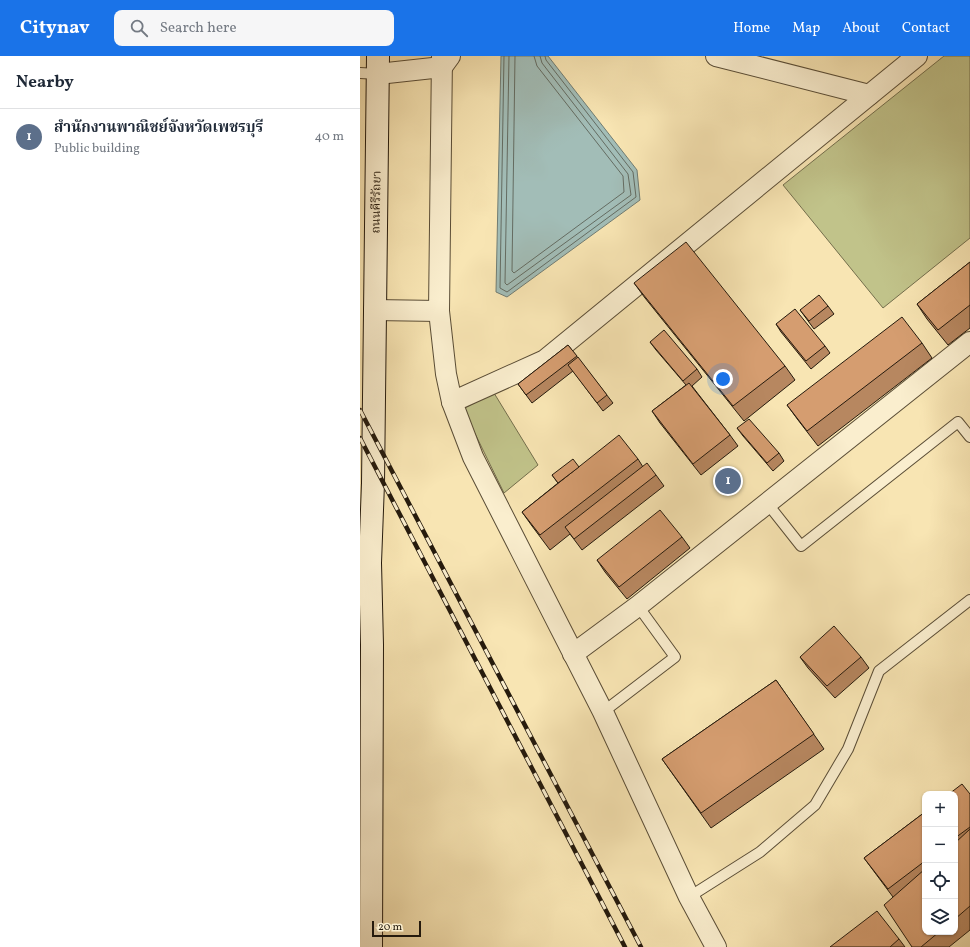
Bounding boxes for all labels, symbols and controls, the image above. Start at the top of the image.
search box [114,10,394,46]
text: Citynav [20,15,90,41]
icon: search [128,17,150,39]
text: Search here [160,18,237,39]
text: Home [733,19,770,38]
text: Map [792,19,820,38]
text: About [842,19,880,38]
text: Contact [902,19,950,38]
text: Nearby [16,71,74,94]
text: สำนักงานพาณิชย์จังหวัดเพชรบุรี [54,118,263,139]
text: 1 [26,128,32,146]
text: 40 m [315,128,344,146]
text: Public building [54,140,140,158]
street label: ถนนคีรีรัถยา [368,170,386,234]
your location [713,369,733,389]
pin: 1 [715,466,741,496]
map controls [922,791,958,935]
button: + [922,791,958,827]
button: − [922,827,958,863]
button: locate [922,863,958,899]
button: layers [922,899,958,935]
scale bar [372,919,421,938]
text: 20 m [378,920,402,935]

